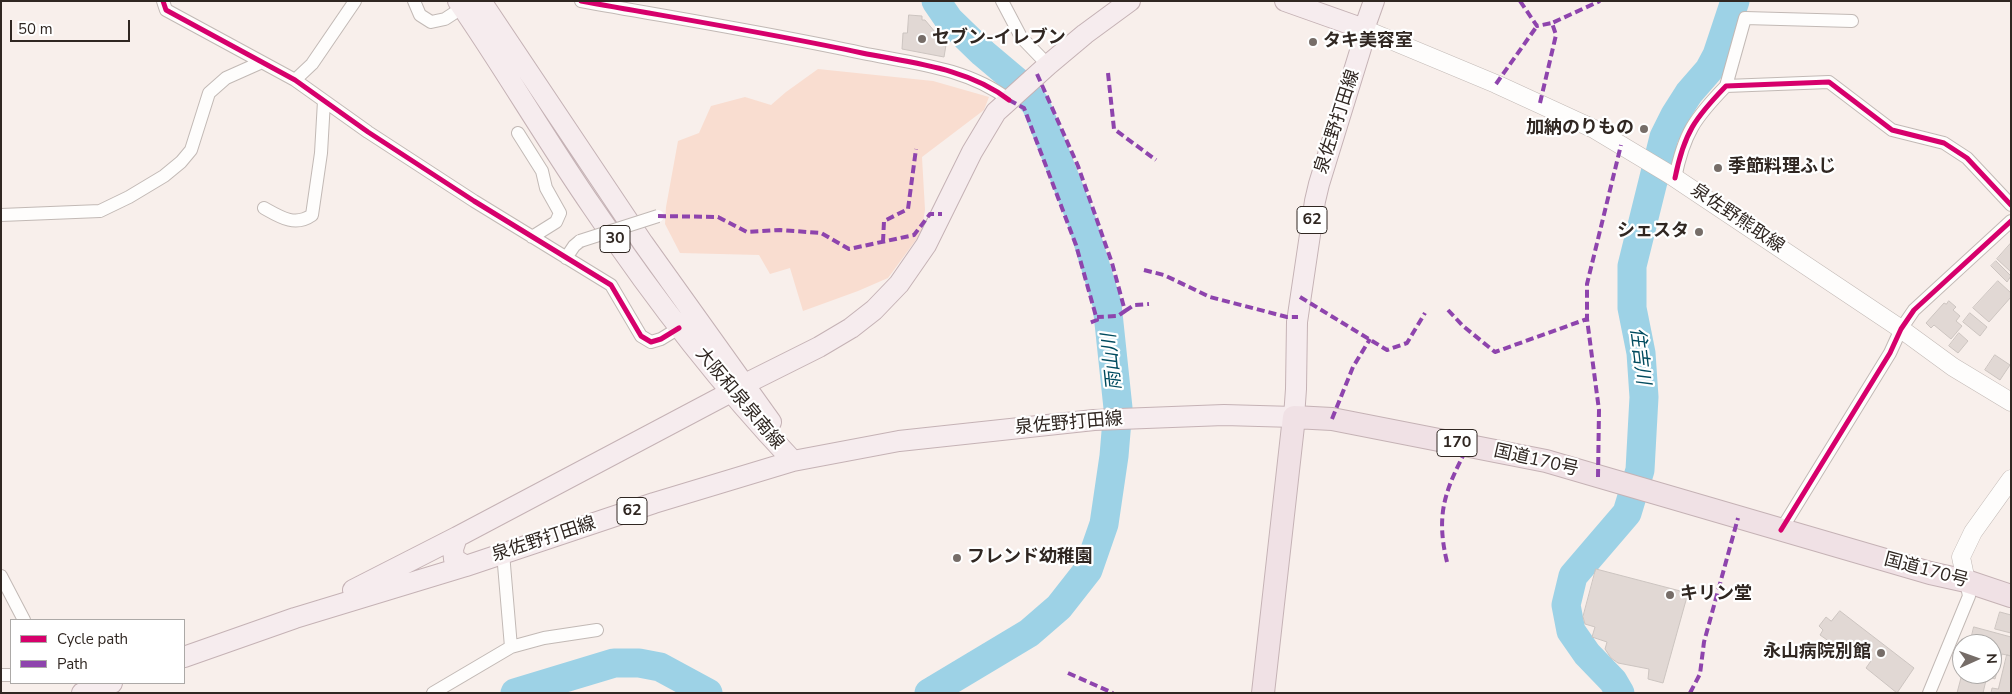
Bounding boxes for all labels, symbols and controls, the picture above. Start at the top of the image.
scale bar [12,10,132,42]
text: 50 m [18,19,53,39]
place label: セブン-イレブン [932,28,1066,50]
place label: タキ美容室 [1323,31,1413,53]
marker: セブン-イレブン [916,33,928,45]
marker: タキ美容室 [1307,36,1319,48]
street label: 泉佐野打田線 [1311,67,1365,177]
place label: 加納のりもの [1526,118,1634,140]
marker: 加納のりもの [1638,123,1650,135]
place label: 季節料理ふじ [1728,157,1836,179]
marker: 季節料理ふじ [1712,162,1724,174]
street label: 泉佐野熊取線 [1686,180,1788,258]
road number: 62 [1297,206,1327,234]
place label: シェスタ [1617,221,1689,243]
road number: 30 [600,225,630,252]
marker: シェスタ [1693,226,1705,238]
water label: 住吉川 [1624,326,1654,386]
water label: 雨山川 [1099,332,1127,392]
street label: 大阪和泉泉南線 [690,344,788,454]
street label: 泉佐野打田線 [1014,409,1124,439]
road number: 170 [1437,429,1477,456]
street label: 国道170号 [1491,441,1581,481]
road number: 62 [617,498,647,524]
street label: 泉佐野打田線 [489,513,599,567]
place label: フレンド幼稚園 [967,547,1093,569]
street label: 国道170号 [1881,549,1971,593]
marker: フレンド幼稚園 [951,552,963,564]
place label: キリン堂 [1680,584,1752,606]
marker: キリン堂 [1664,589,1676,601]
legend [10,619,185,684]
text: Cycle path [57,629,128,649]
north arrow [1952,634,2002,684]
place label: 永山病院別館 [1763,642,1871,664]
marker: 永山病院別館 [1875,647,1887,659]
text: N [1982,653,2001,664]
text: Path [57,654,88,674]

